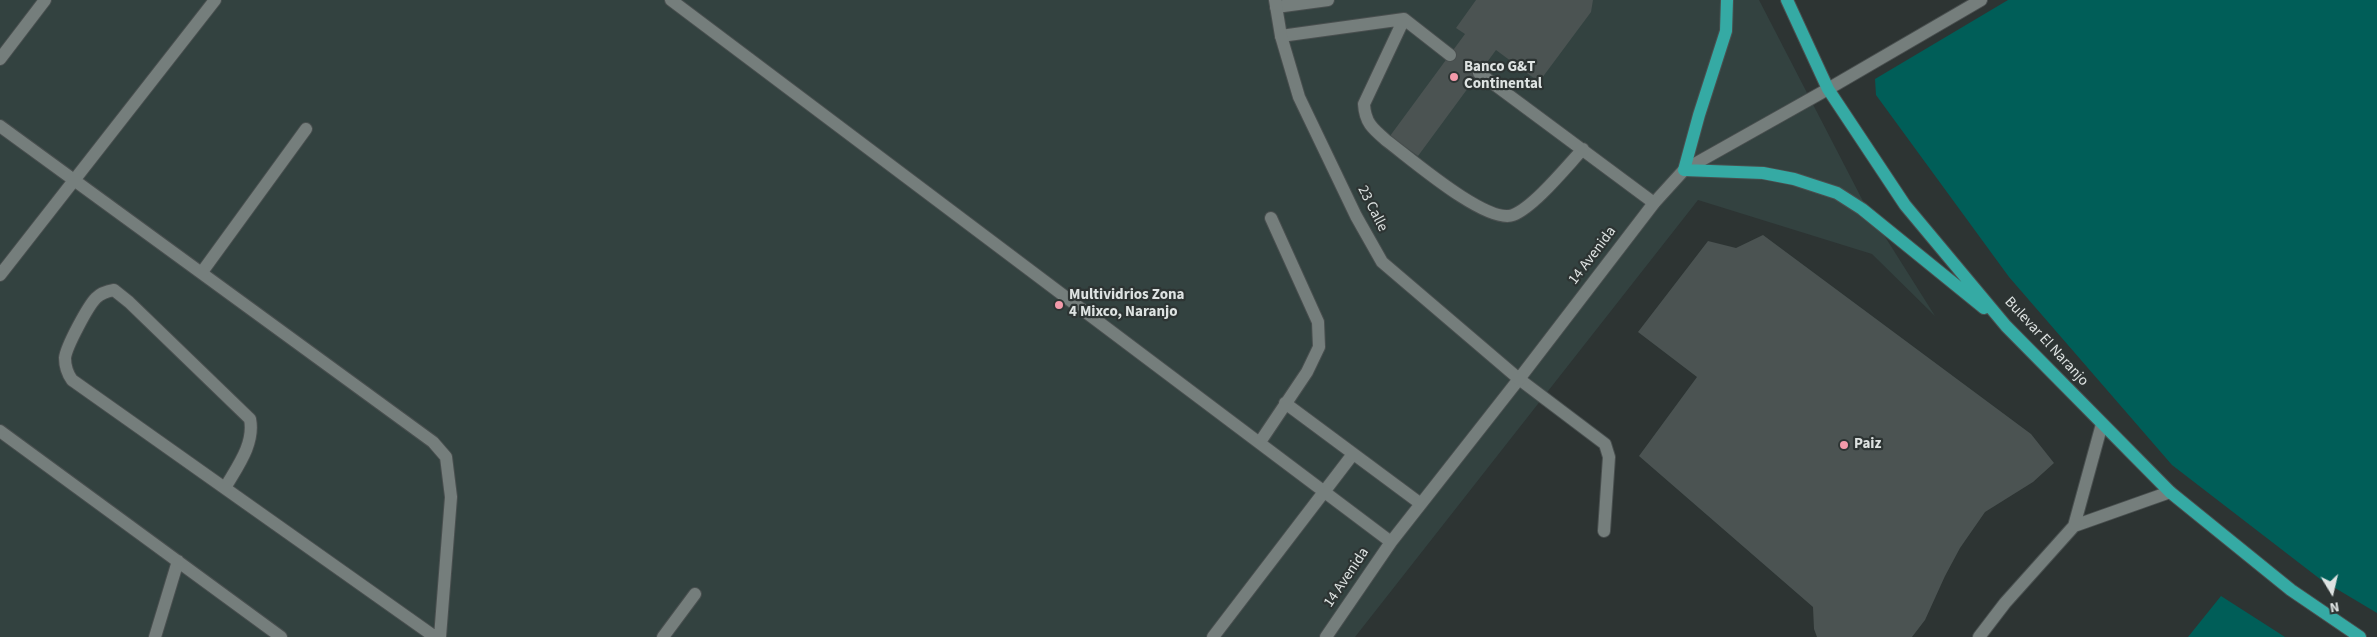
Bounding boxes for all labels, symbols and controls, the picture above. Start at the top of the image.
place label: Banco G&T Continental [1464,59,1542,94]
marker: Banco G&T Continental [1448,71,1460,83]
street label: 23 Calle [1353,183,1391,235]
street label: 14 Avenida [1565,223,1621,289]
place label: Multividrios Zona 4 Mixco, Naranjo [1069,287,1184,322]
street label: Bulevar El Naranjo [2000,294,2092,390]
marker: Multividrios Zona 4 Mixco, Naranjo [1053,299,1065,311]
place label: Paiz [1854,436,1881,454]
marker: Paiz [1838,439,1850,451]
street label: 14 Avenida [1320,545,1374,611]
north arrow [2307,567,2357,617]
text: N [2328,596,2341,617]

